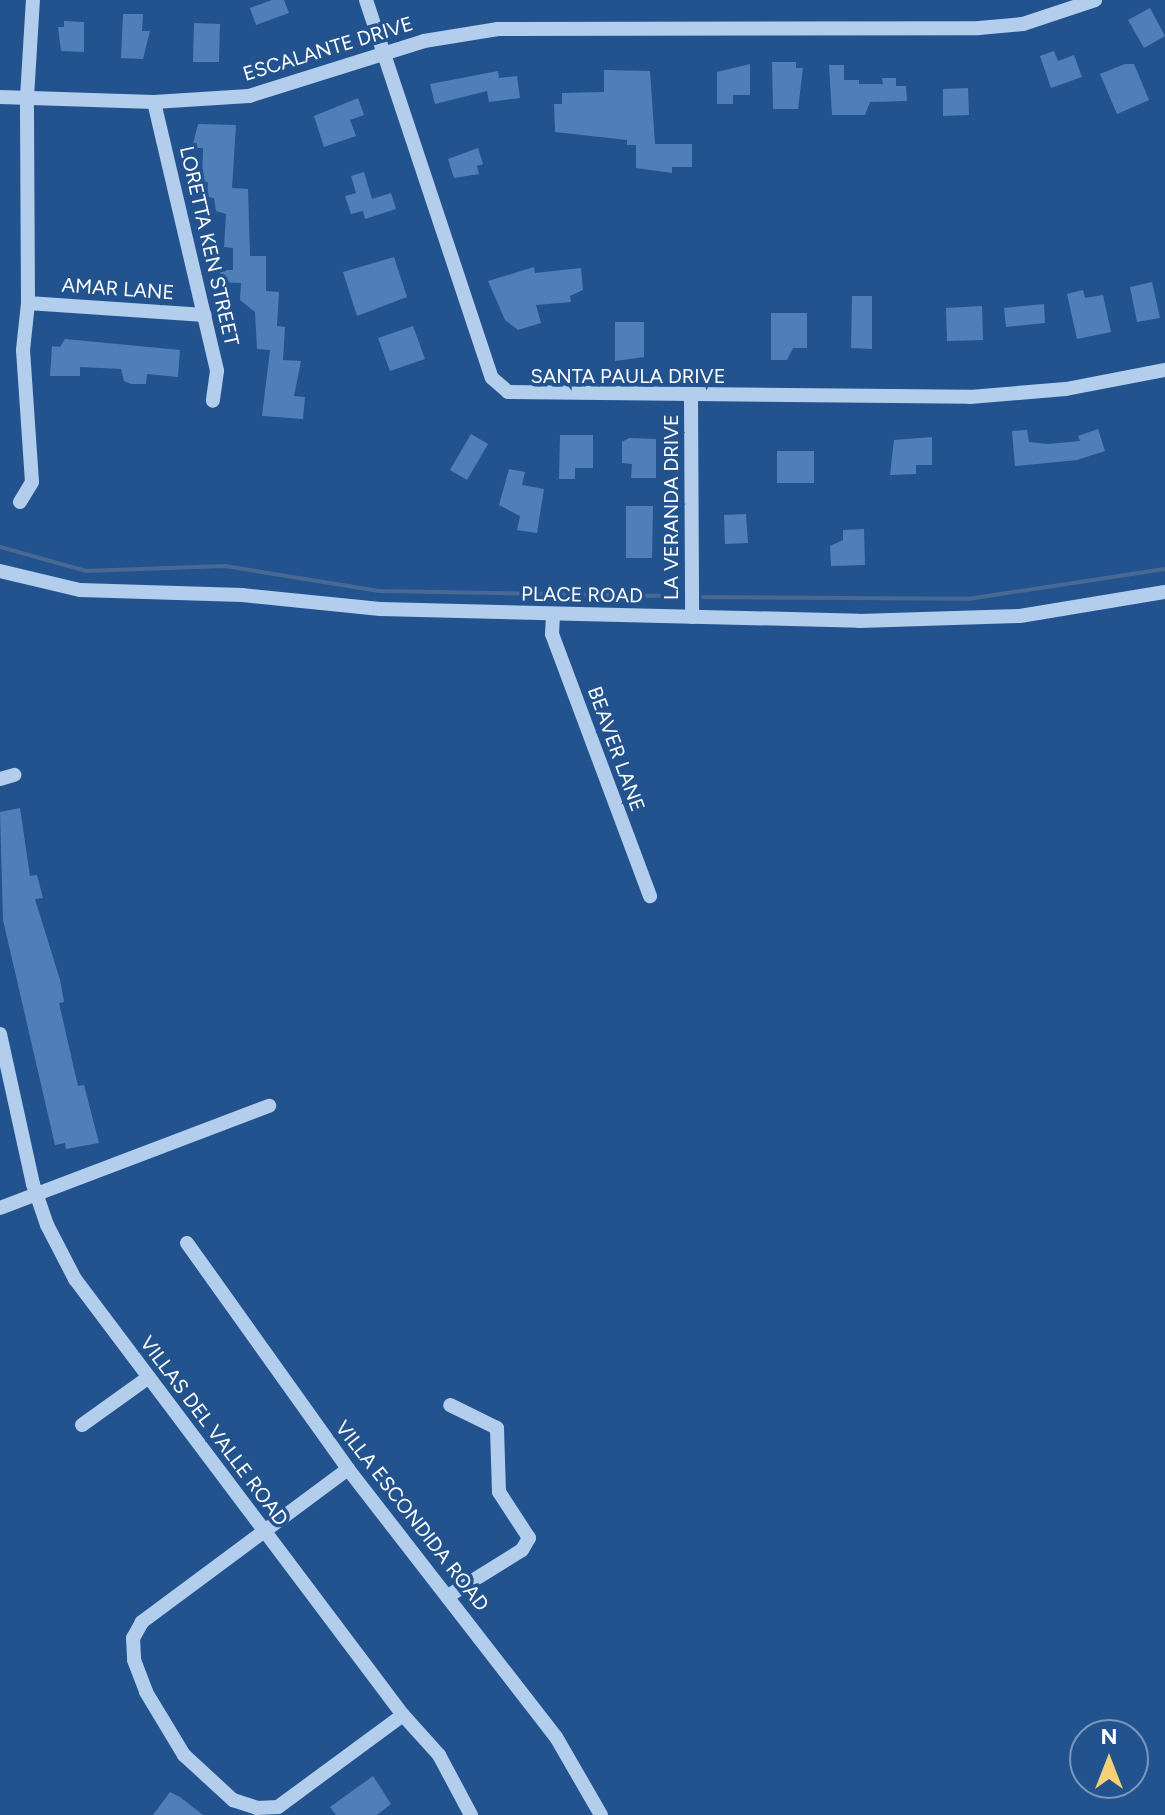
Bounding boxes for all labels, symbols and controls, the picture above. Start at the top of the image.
street label: ESCALANTE DRIVE [240,12,416,86]
street label: LORETTA KEN STREET [174,144,244,348]
street label: AMAR LANE [61,273,175,305]
street label: SANTA PAULA DRIVE [531,364,725,388]
street label: LA VERANDA DRIVE [659,414,683,600]
street label: PLACE ROAD [521,582,643,608]
street label: BEAVER LANE [582,683,650,815]
street label: VILLAS DEL VALLE ROAD [135,1331,293,1531]
street label: VILLA ESCONDIDA ROAD [330,1416,494,1616]
north arrow [1069,1719,1149,1799]
text: N [1100,1723,1118,1750]

